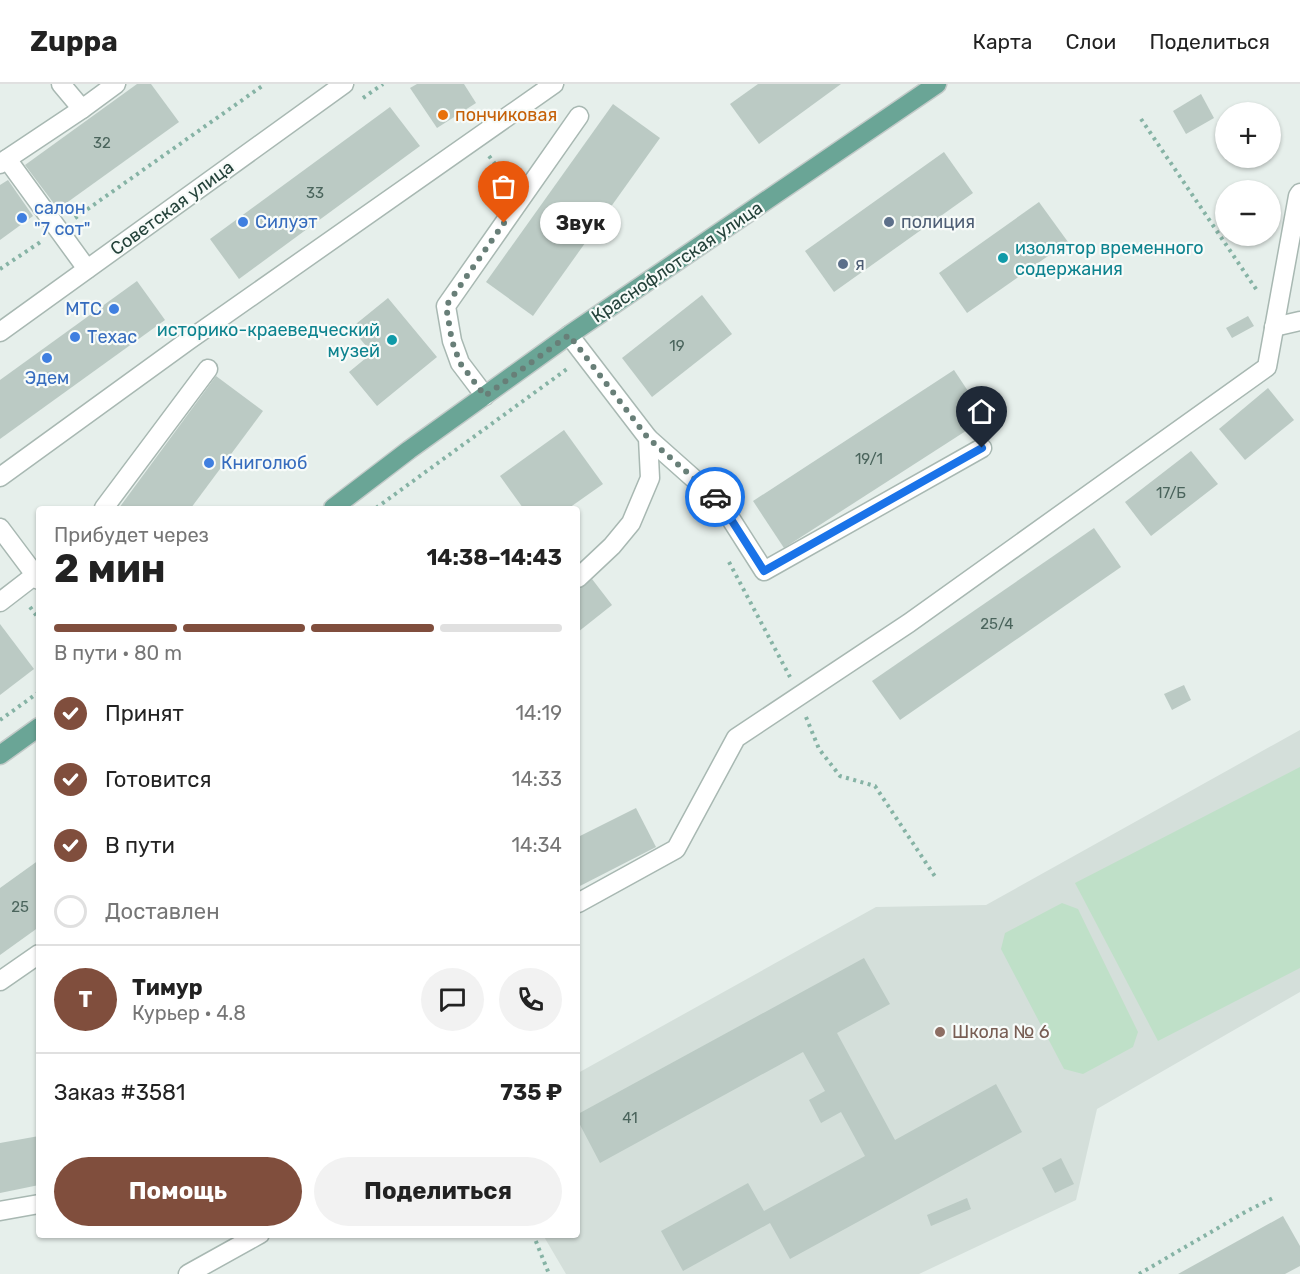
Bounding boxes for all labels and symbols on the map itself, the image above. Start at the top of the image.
place label: пончиковая [455,104,557,126]
marker: пончиковая [436,108,450,122]
house number: 32 [93,134,111,152]
street label: Советская улица [106,156,238,260]
pin [478,161,529,223]
house number: 33 [306,184,324,202]
street label: Краснофлотская улица [587,196,767,328]
place label: салон "7 сот" [34,197,91,240]
callout: Звук [540,202,621,244]
marker: салон "7 сот" [15,211,29,225]
place label: Силуэт [255,211,317,233]
place label: полиция [901,211,975,233]
marker: Силуэт [236,215,250,229]
marker: полиция [882,215,896,229]
place label: изолятор временного содержания [1015,237,1204,280]
marker: изолятор временного содержания [996,251,1010,265]
place label: я [855,253,865,275]
marker: я [836,257,850,271]
place label: МТС [65,298,102,320]
marker: МТС [107,302,121,316]
place label: историко-краеведческий музей [157,319,380,362]
place label: Техас [87,326,137,348]
marker: Техас [68,330,82,344]
marker: историко-краеведческий музей [385,333,399,347]
house number: 19 [669,337,685,355]
marker: Эдем [40,351,54,365]
place label: Эдем [25,367,69,389]
pin [956,386,1007,448]
house number: 19/1 [855,450,883,468]
place label: Книголюб [221,452,307,474]
marker: Книголюб [202,456,216,470]
courier [685,467,745,527]
house number: 17/Б [1156,484,1186,502]
house number: 25/4 [980,615,1014,633]
house number: 25 [11,898,29,916]
place label: Школа № 6 [952,1021,1050,1043]
marker: Школа № 6 [933,1025,947,1039]
house number: 41 [622,1109,638,1127]

